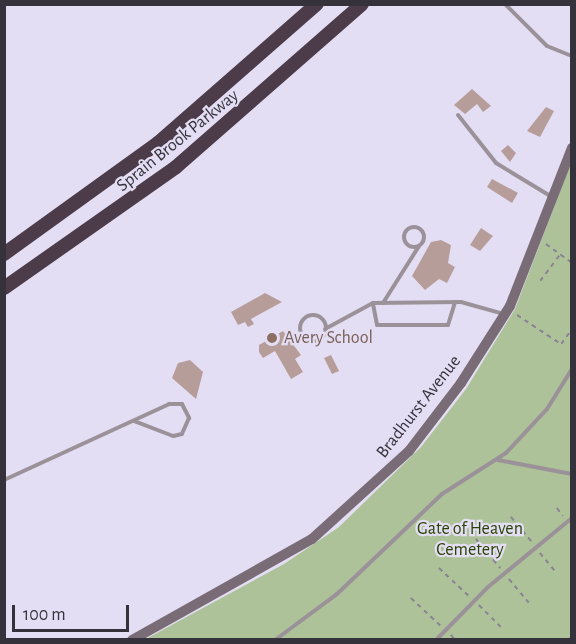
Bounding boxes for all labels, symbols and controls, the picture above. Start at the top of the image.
street label: Sprain Brook Parkway [113,85,243,197]
place label: Avery School [284,327,373,349]
marker: Avery School [265,331,279,345]
street label: Bradhurst Avenue [372,351,466,463]
park label: Gate of Heaven Cemetery [417,519,523,562]
scale bar [15,593,132,631]
text: 100 m [23,606,66,624]

